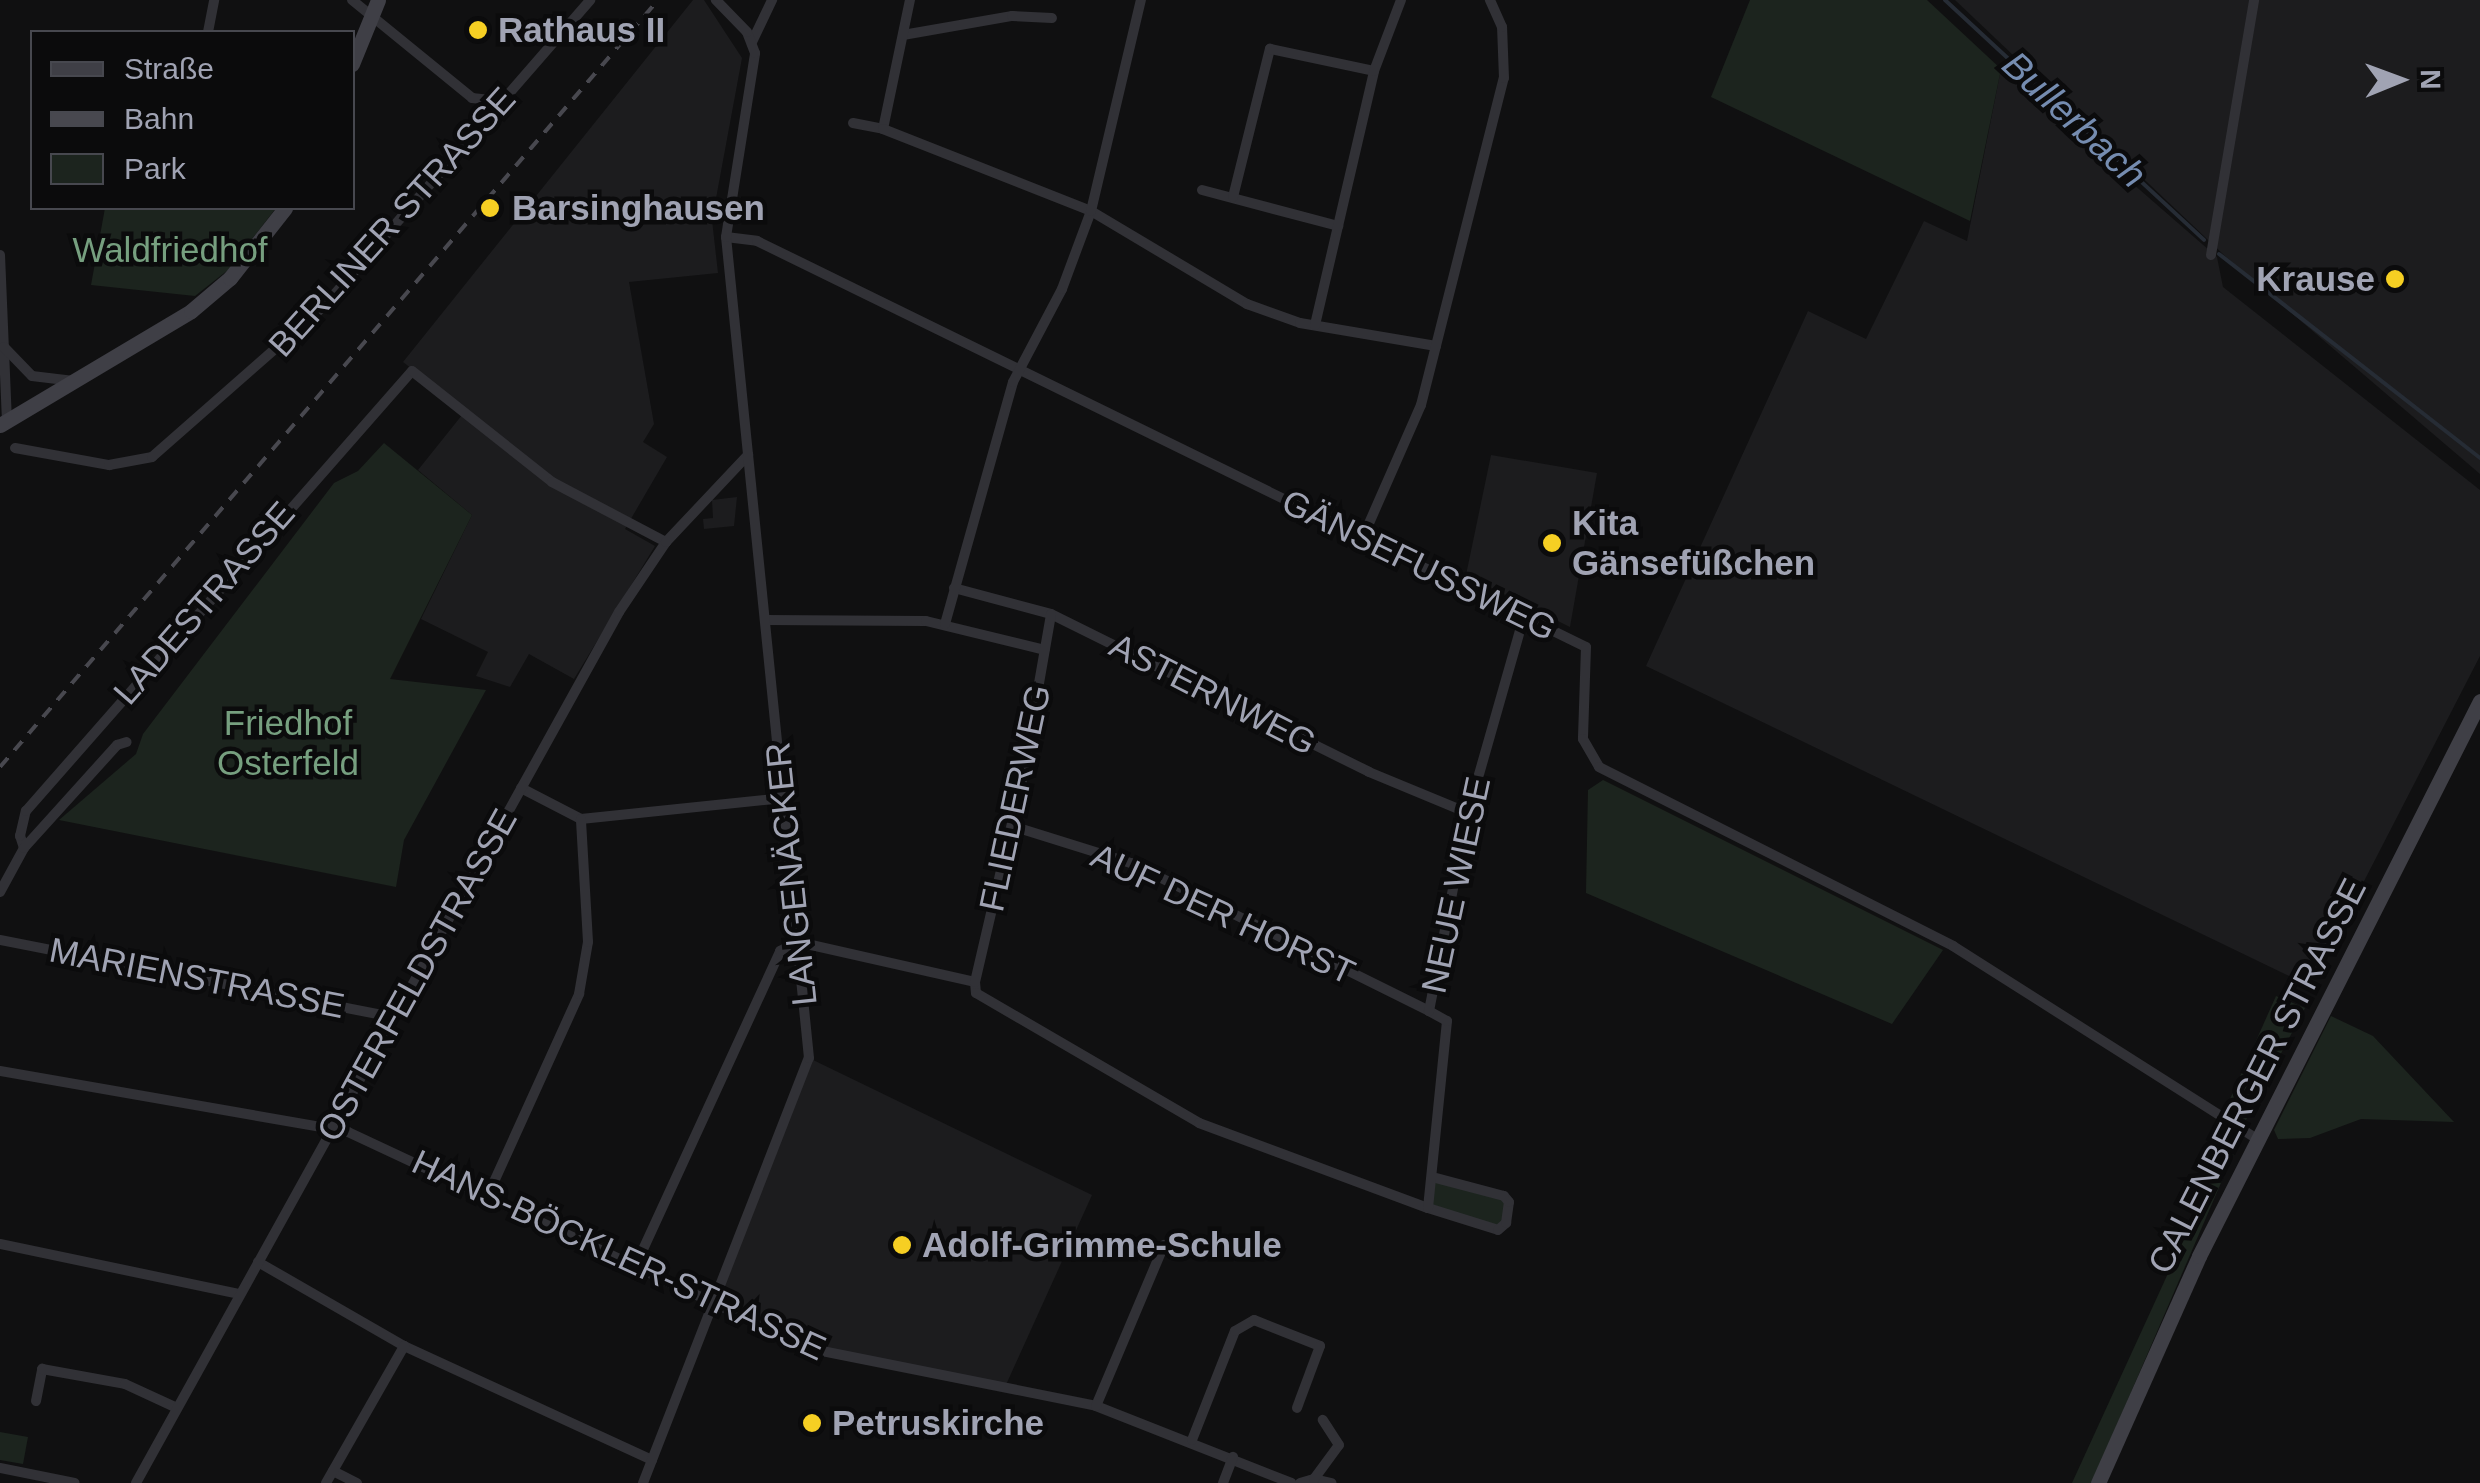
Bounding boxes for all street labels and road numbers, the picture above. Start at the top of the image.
street label: BERLINER STRASSE [260,79,524,365]
street label: GÄNSEFUSSWEG [1275,480,1563,650]
street label: LADESTRASSE [105,493,303,713]
street label: ASTERNWEG [1103,624,1323,764]
street label: FLIEDERWEG [970,681,1060,915]
street label: LANGENÄCKER [756,740,826,1008]
street label: NEUE WIESE [1413,773,1499,997]
street label: OSTERFELDSTRASSE [308,802,526,1148]
street label: AUF DER HORST [1085,835,1361,993]
street label: CALENBERGER STRASSE [2139,872,2375,1280]
street label: MARIENSTRASSE [46,929,348,1027]
street label: HANS-BÖCKLER-STRASSE [406,1141,832,1369]

